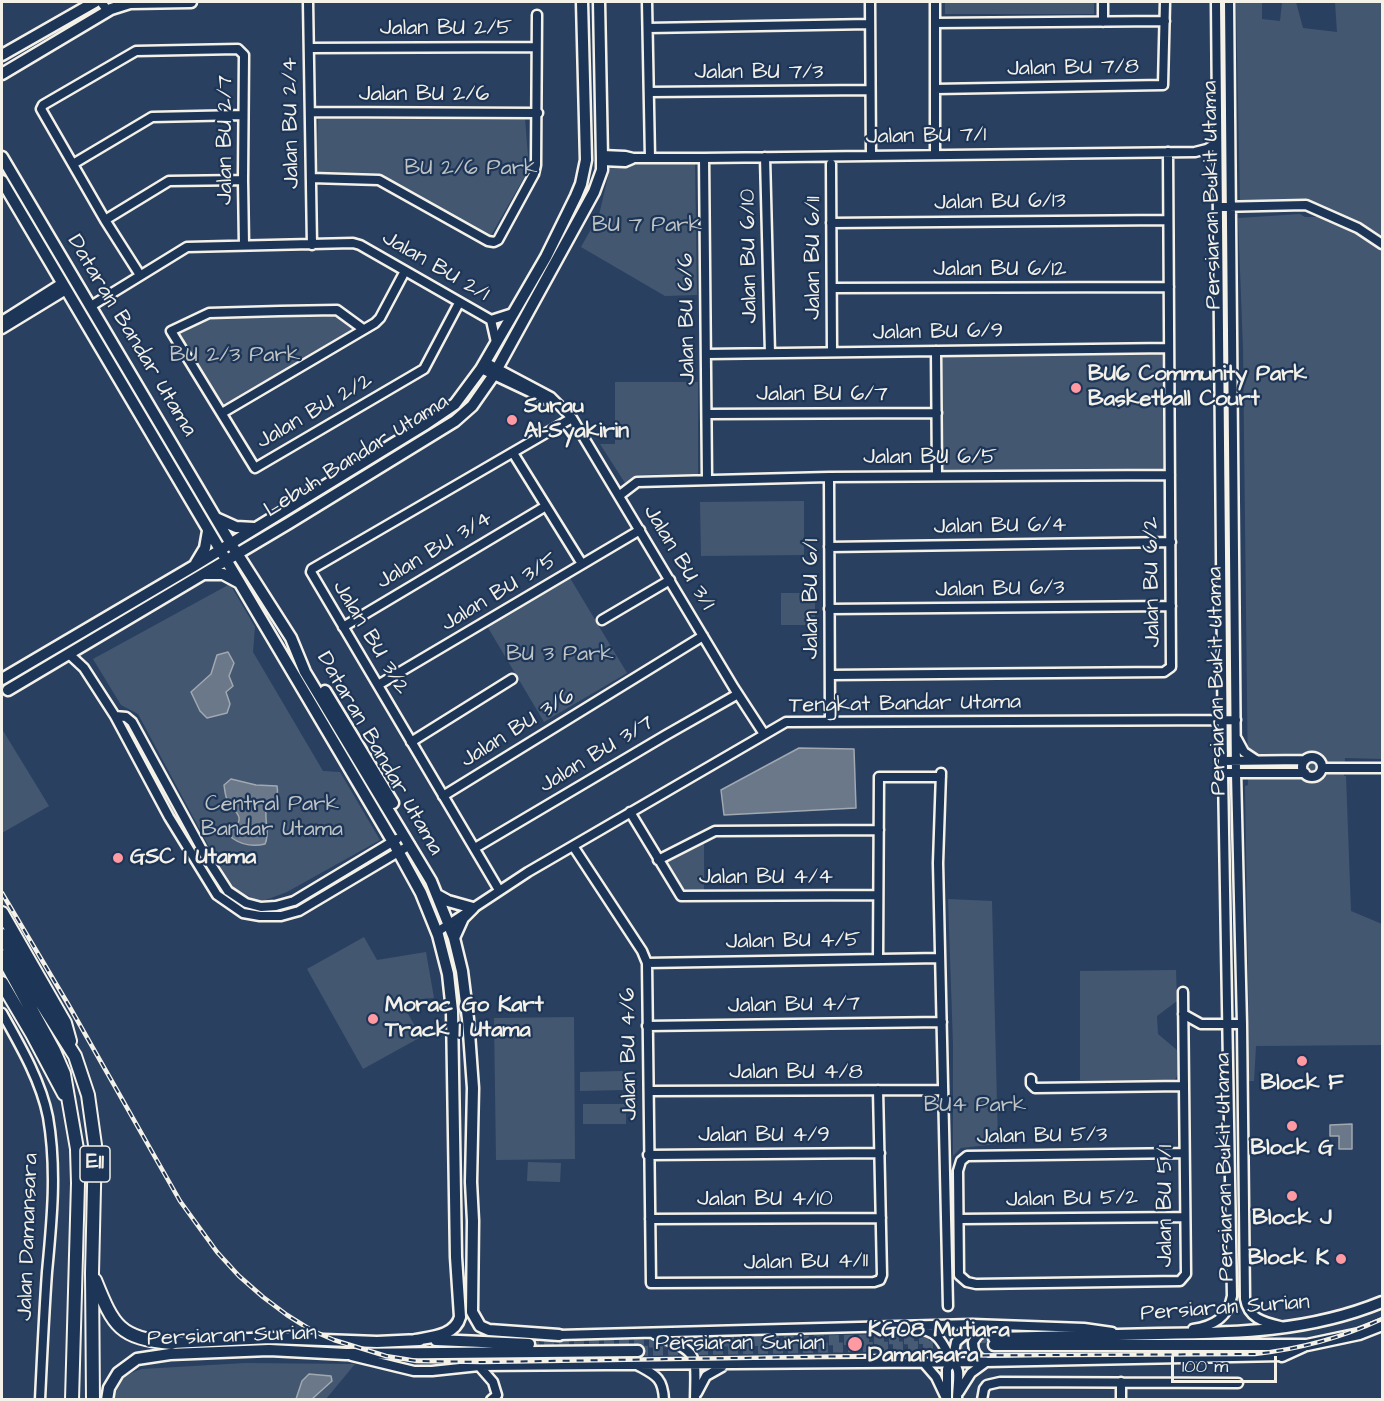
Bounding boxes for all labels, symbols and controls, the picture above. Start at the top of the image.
street label: Jalan BU 2/5 [380,16,512,42]
street label: Jalan BU 7/8 [1007,55,1139,83]
street label: Jalan BU 2/4 [278,57,306,189]
street label: Jalan BU 7/3 [695,60,823,86]
street label: Jalan BU 2/7 [213,75,239,205]
street label: Persiaran Bukit Utama [1198,80,1228,310]
street label: Jalan BU 2/6 [359,82,489,108]
street label: Jalan BU 7/1 [866,123,986,151]
park label: BU 2/6 Park [405,156,537,182]
street label: Jalan BU 6/10 [736,188,764,324]
street label: Jalan BU 6/13 [934,189,1066,217]
street label: Jalan BU 6/11 [801,196,827,320]
park label: BU 7 Park [592,213,702,239]
street label: Jalan BU 2/1 [377,226,493,308]
street label: Dataran Bandar Utama [60,230,202,442]
street label: Jalan BU 6/6 [674,253,702,385]
street label: Jalan BU 6/12 [933,257,1067,283]
street label: Jalan BU 6/9 [873,319,1003,347]
park label: BU 2/3 Park [170,343,300,369]
place label: BU6 Community Park Basketball Court [1088,362,1307,414]
street label: Jalan BU 2/2 [252,368,378,456]
marker: BU6 Community Park Basketball Court [1069,381,1083,395]
street label: Jalan BU 6/7 [756,382,888,408]
street label: Lebuh Bandar Utama [260,390,454,524]
place label: Surau Al-Syakirin [524,394,629,446]
marker: Surau Al-Syakirin [505,413,519,427]
street label: Jalan BU 6/5 [863,445,997,471]
street label: Jalan BU 3/1 [636,501,720,615]
street label: Jalan BU 3/4 [372,506,498,596]
street label: Jalan BU 6/4 [933,513,1067,541]
street label: Jalan BU 6/2 [1139,517,1167,647]
street label: Jalan BU 6/1 [799,539,825,659]
street label: Jalan BU 3/5 [437,548,563,638]
street label: Persiaran Bukit Utama [1203,566,1233,796]
street label: Jalan BU 3/2 [326,576,414,700]
street label: Jalan BU 6/3 [935,576,1065,604]
park label: BU 3 Park [506,642,614,668]
street label: Dataran Bandar Utama [310,648,448,860]
street label: Jalan BU 3/6 [456,684,580,774]
street label: Tengkat Bandar Utama [789,690,1021,720]
street label: Jalan BU 3/7 [535,711,659,799]
park label: Central Park Bandar Utama [201,792,343,843]
place label: GSC 1 Utama [130,845,256,871]
marker: GSC 1 Utama [111,851,125,865]
street label: Jalan BU 4/4 [699,865,833,891]
street label: Jalan BU 4/5 [725,928,861,956]
street label: Jalan BU 4/6 [616,987,644,1121]
street label: Jalan BU 4/7 [727,992,861,1020]
place label: Morac Go Kart Track 1 Utama [385,993,544,1044]
marker: Morac Go Kart Track 1 Utama [366,1012,380,1026]
street label: Persiaran Bukit Utama [1211,1052,1241,1282]
marker: Block F [1295,1054,1309,1068]
street label: Jalan BU 4/8 [729,1060,863,1086]
place label: Block F [1261,1071,1343,1097]
park label: BU4 Park [924,1093,1026,1119]
marker: Block G [1285,1119,1299,1133]
street label: Jalan BU 4/9 [698,1123,830,1149]
street label: Jalan BU 5/3 [976,1123,1108,1151]
place label: Block G [1251,1136,1333,1162]
street label: Jalan BU 5/1 [1153,1145,1179,1267]
road number: E11 [80,1146,110,1182]
street label: Jalan Damansara [13,1153,45,1321]
street label: Jalan BU 5/2 [1006,1186,1138,1214]
street label: Jalan BU 4/10 [697,1187,833,1213]
marker: Block J [1285,1189,1299,1203]
place label: Block J [1252,1206,1332,1232]
place label: Block K [1248,1246,1329,1272]
street label: Jalan BU 4/11 [743,1249,869,1277]
marker: Block K [1334,1252,1348,1266]
street label: Persiaran Surian [1139,1290,1311,1328]
place label: KG08 Mutiara Damansara [868,1318,1010,1370]
street label: Persiaran Surian [147,1321,317,1353]
street label: Persiaran Surian [655,1331,825,1357]
marker: KG08 Mutiara Damansara [846,1335,864,1353]
scale bar [1174,1344,1280,1382]
text: 100 m [1182,1354,1228,1379]

